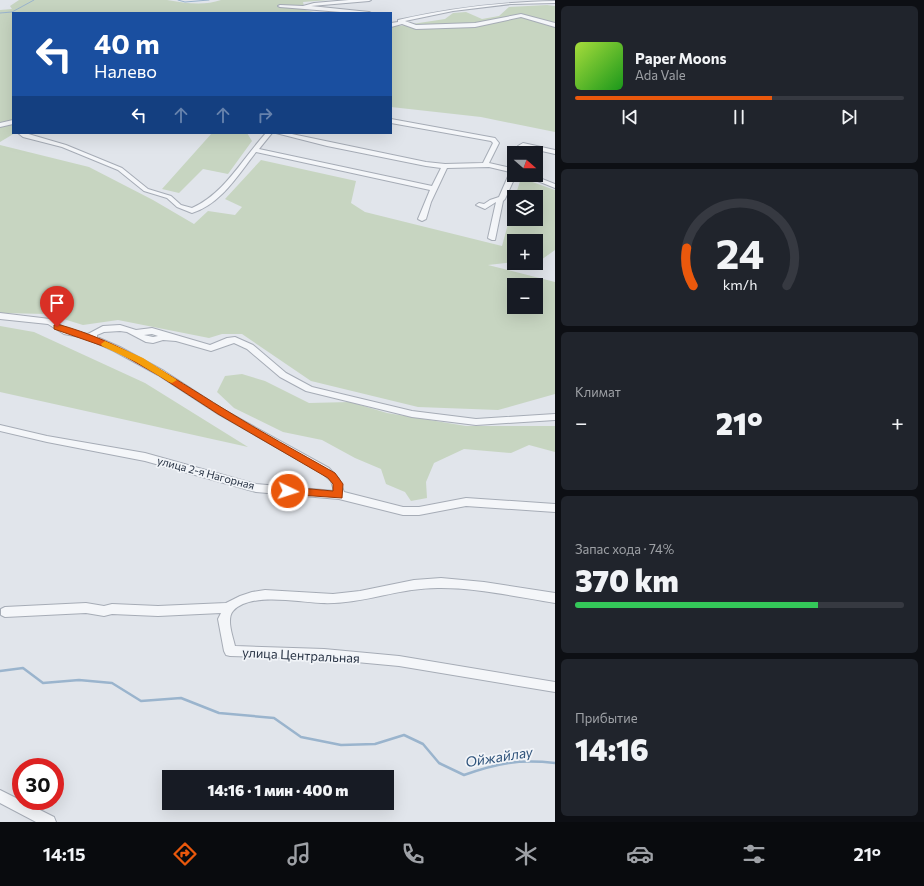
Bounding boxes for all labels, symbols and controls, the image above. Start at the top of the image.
text: 40 m [94,26,160,60]
icon: left [28,28,80,80]
text: Paper Moons [635,49,726,67]
text: Налево [94,60,157,82]
text: Ada Vale [635,67,686,83]
icon: left [128,104,150,126]
icon: ahead [170,104,192,126]
icon: ahead [212,104,234,126]
icon: right [254,104,276,126]
icon: previous [619,106,641,128]
icon: pause [728,106,750,128]
icon: next [838,106,860,128]
north arrow [507,146,543,182]
map controls [507,146,543,314]
button: layers [507,190,543,226]
text: 24 [715,227,764,278]
button: + [507,234,543,270]
text: km/h [722,274,757,292]
button: − [507,278,543,314]
pin [40,286,74,327]
icon: arrive [46,292,68,314]
text: Климат [575,384,621,400]
text: 21° [716,404,763,441]
text: − [575,409,588,436]
text: + [891,409,904,436]
street label: улица 2-я Нагорная [156,453,256,492]
position arrow [267,470,309,512]
text: Запас хода · 74% [575,541,674,557]
text: 370 km [575,561,679,598]
street label: улица Центральная [242,644,360,666]
text: Прибытие [575,710,638,726]
text: 14:16 [575,730,649,767]
water label: Ойжайлау [464,743,535,770]
speed limit sign: 30 [12,758,64,810]
text: 14:16 · 1 мин · 400 m [208,781,348,799]
icon: directions [171,840,199,868]
icon: music [285,840,313,868]
icon: phone [399,840,427,868]
icon: climate [512,840,540,868]
icon: car [626,840,654,868]
icon: filters [740,840,768,868]
text: 14:15 [43,843,85,865]
text: 21° [853,843,881,865]

